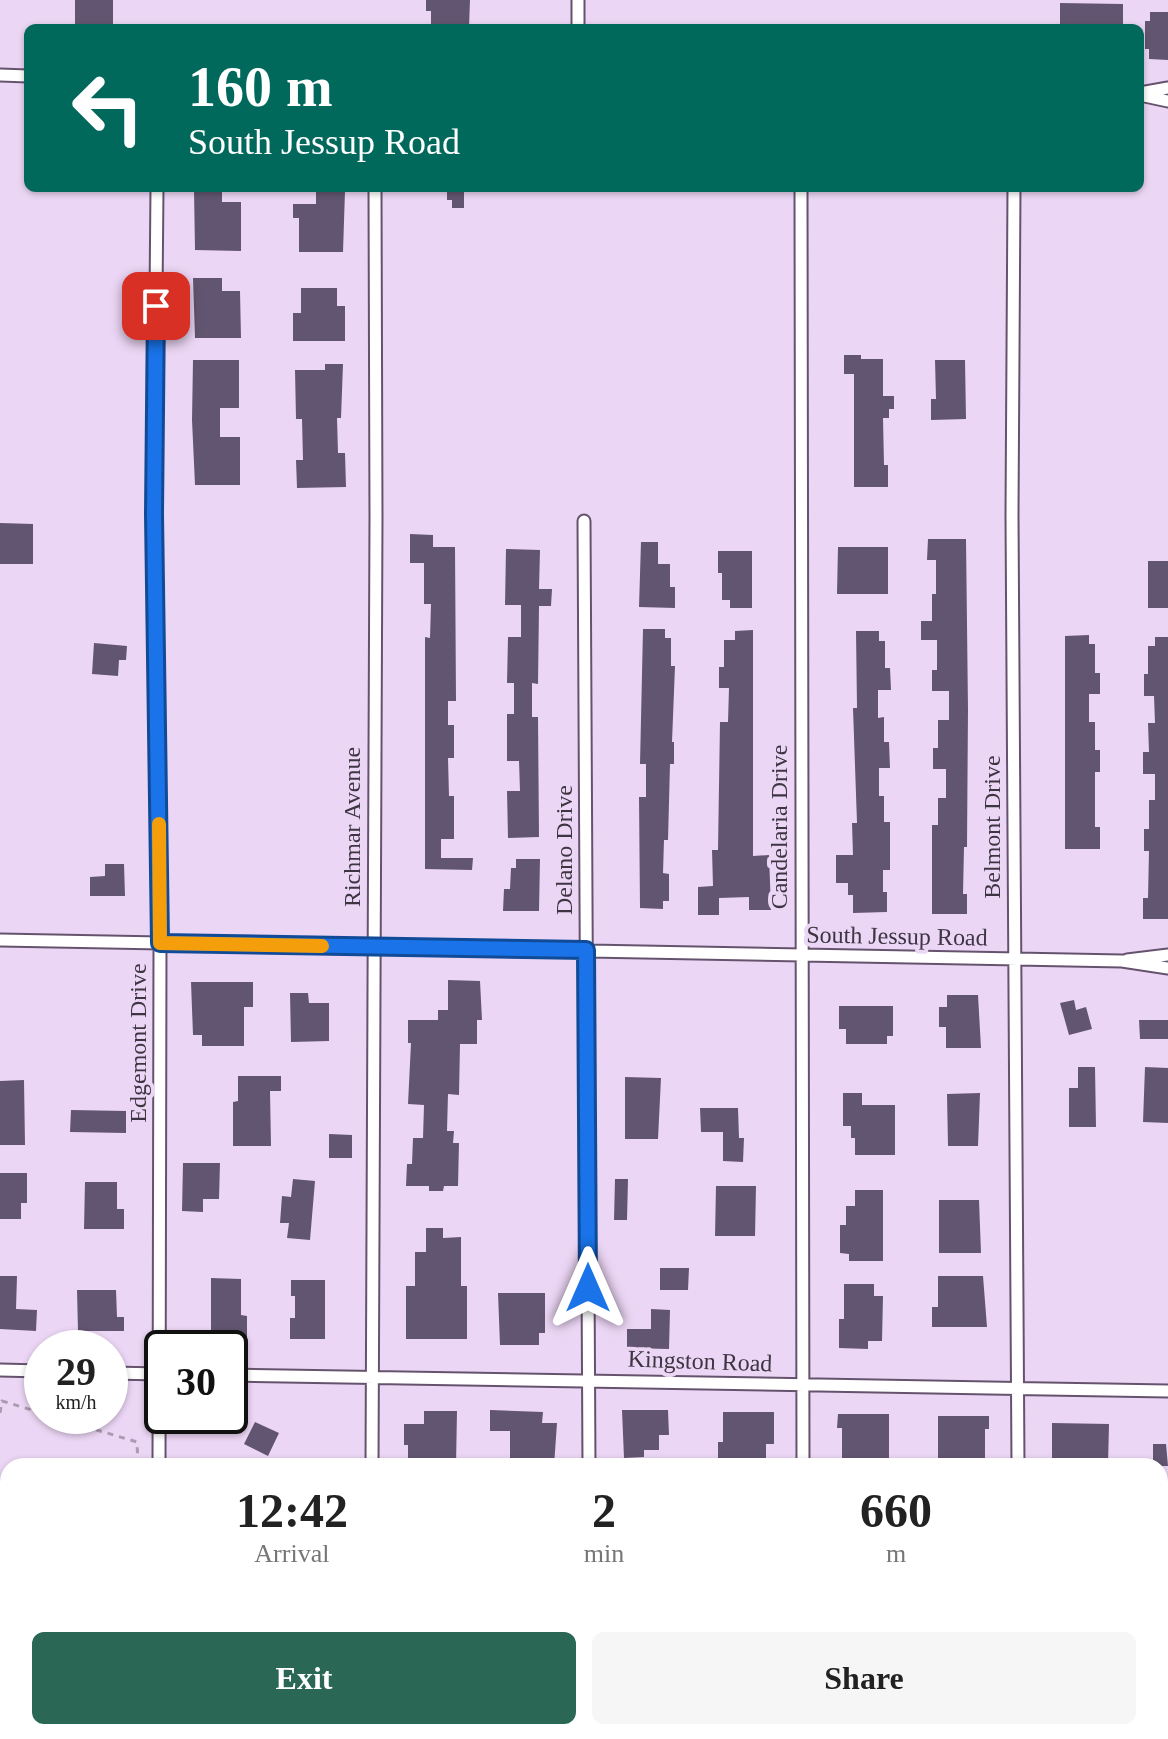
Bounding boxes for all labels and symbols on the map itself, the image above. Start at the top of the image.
pin [122,272,190,340]
street label: Candelaria Drive [766,745,792,909]
street label: Richmar Avenue [339,747,365,907]
street label: Belmont Drive [979,755,1005,899]
street label: Delano Drive [551,785,577,915]
street label: South Jessup Road [806,921,988,951]
street label: Edgemont Drive [125,963,151,1123]
position arrow [546,1246,630,1330]
speed limit sign: 30 [144,1330,248,1434]
street label: Kingston Road [627,1345,773,1377]

